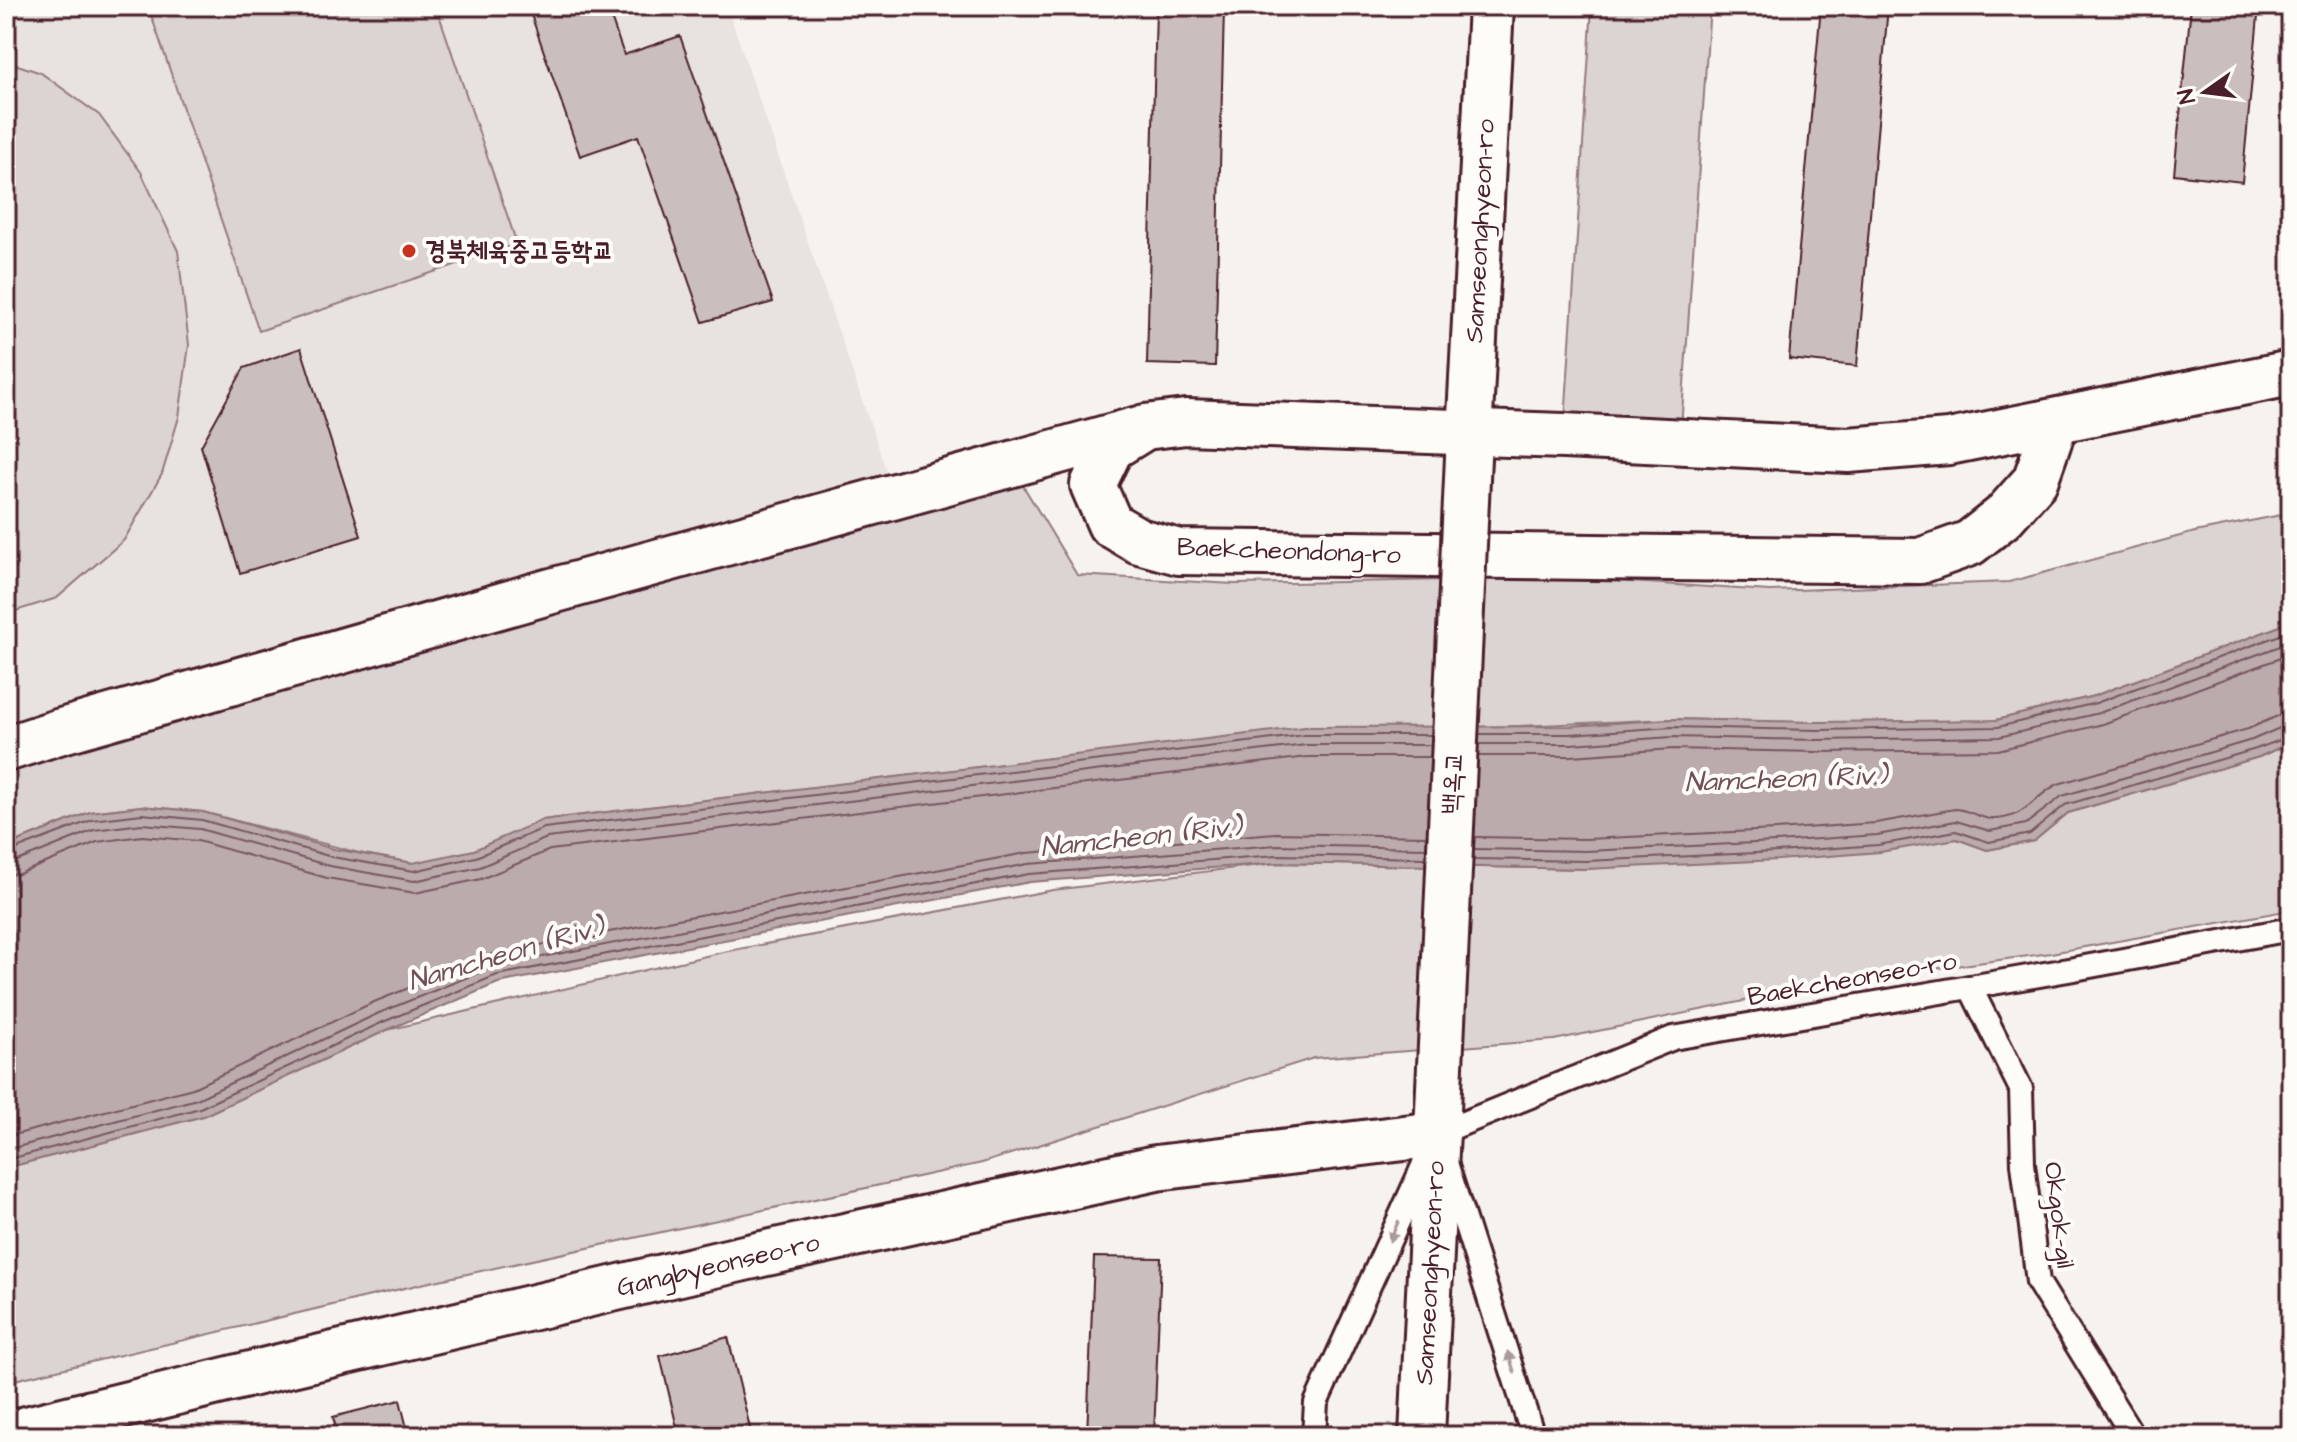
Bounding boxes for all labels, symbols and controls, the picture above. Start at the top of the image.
north arrow [2165,52,2245,132]
text: N [2170,86,2204,107]
street label: Samseonghyeon-ro [1456,118,1506,344]
place label: 경북체육중고등학교 [425,233,613,269]
marker: 경북체육중고등학교 [400,242,418,260]
street label: Baekcheondong-ro [1176,529,1402,575]
street label: 백옥교 [1433,751,1473,815]
water label: Namcheon (Riv.) [1684,756,1891,802]
water label: Namcheon (Riv.) [1038,807,1247,867]
water label: Namcheon (Riv.) [403,907,612,1001]
street label: Baekcheonseo-ro [1745,943,1960,1015]
street label: Samseonghyeon-ro [1406,1160,1456,1386]
street label: Okgok-gil [2033,1160,2083,1270]
one-way arrow [1387,1219,1401,1242]
street label: Gangbyeonseo-ro [613,1224,824,1308]
one-way arrow [1504,1349,1516,1373]

